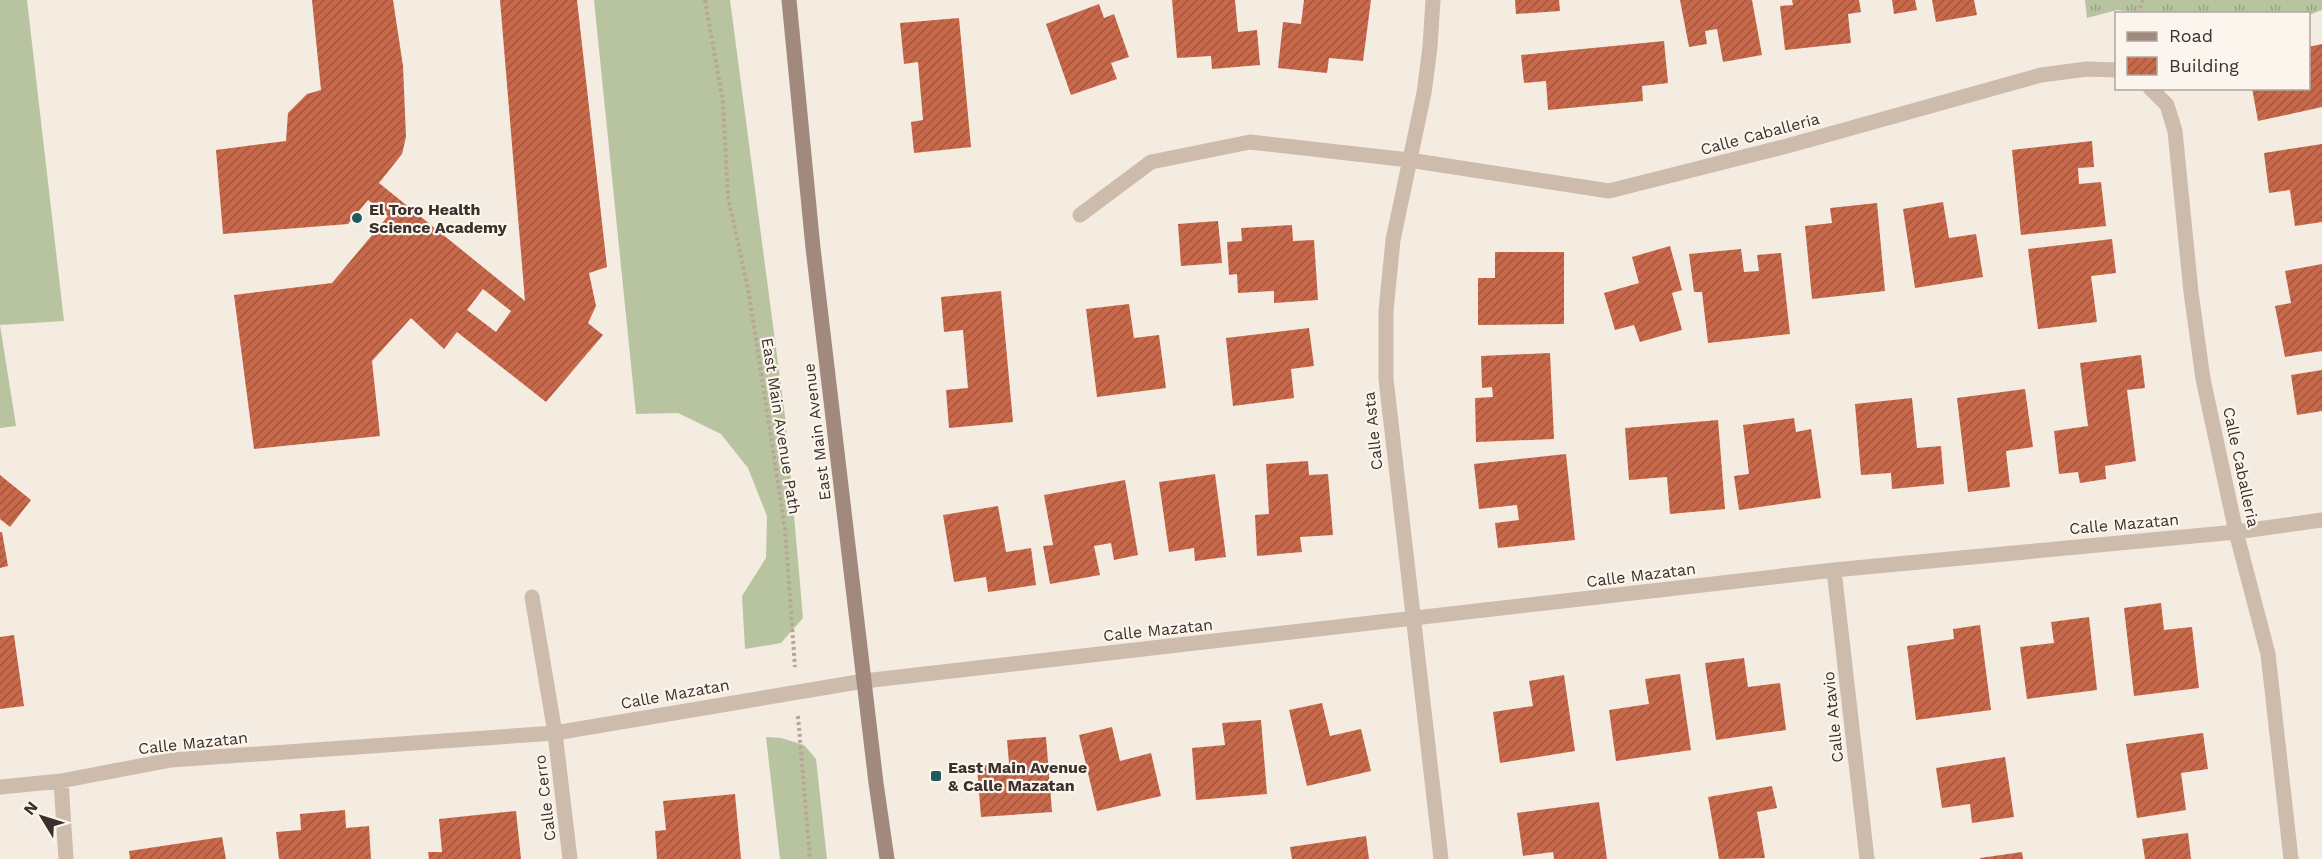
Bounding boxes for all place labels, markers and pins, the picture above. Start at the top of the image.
place label: El Toro Health Science Academy [369,200,508,237]
marker: El Toro Health Science Academy [350,211,364,225]
place label: East Main Avenue & Calle Mazatan [948,758,1087,795]
marker: East Main Avenue & Calle Mazatan [929,769,943,783]

